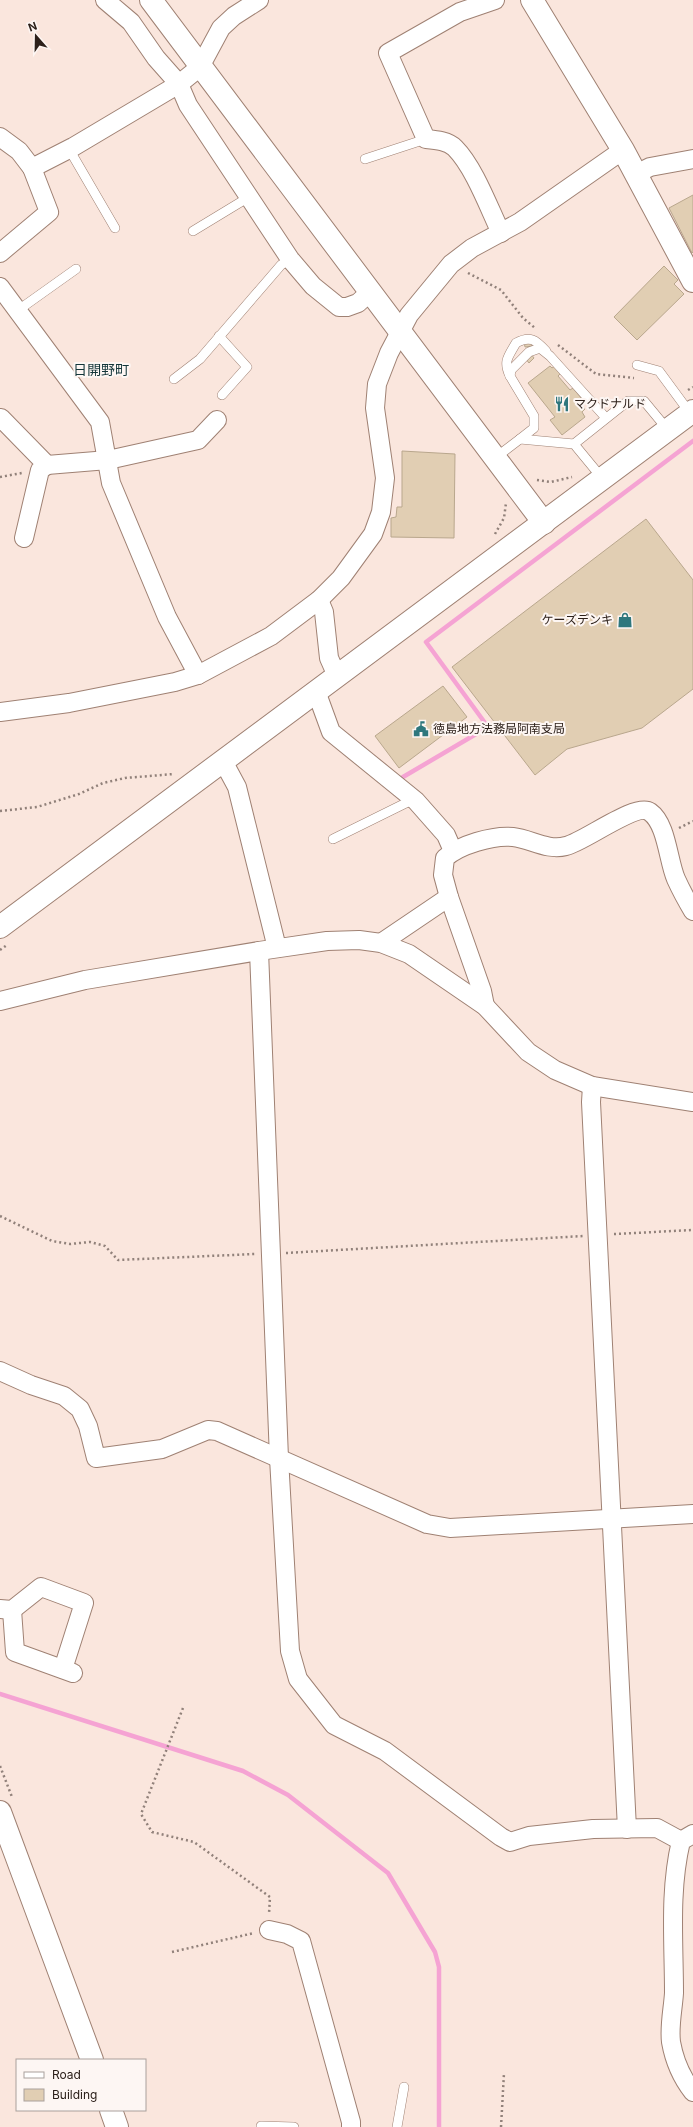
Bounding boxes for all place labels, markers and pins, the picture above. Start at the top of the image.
restaurant icon: マクドナルド [553,395,571,413]
place label: マクドナルド [574,396,646,411]
shop icon: ケーズデンキ [616,611,634,629]
place label: ケーズデンキ [542,612,613,627]
public building icon: 徳島地方法務局阿南支局 [412,720,430,738]
place label: 徳島地方法務局阿南支局 [433,721,565,736]

